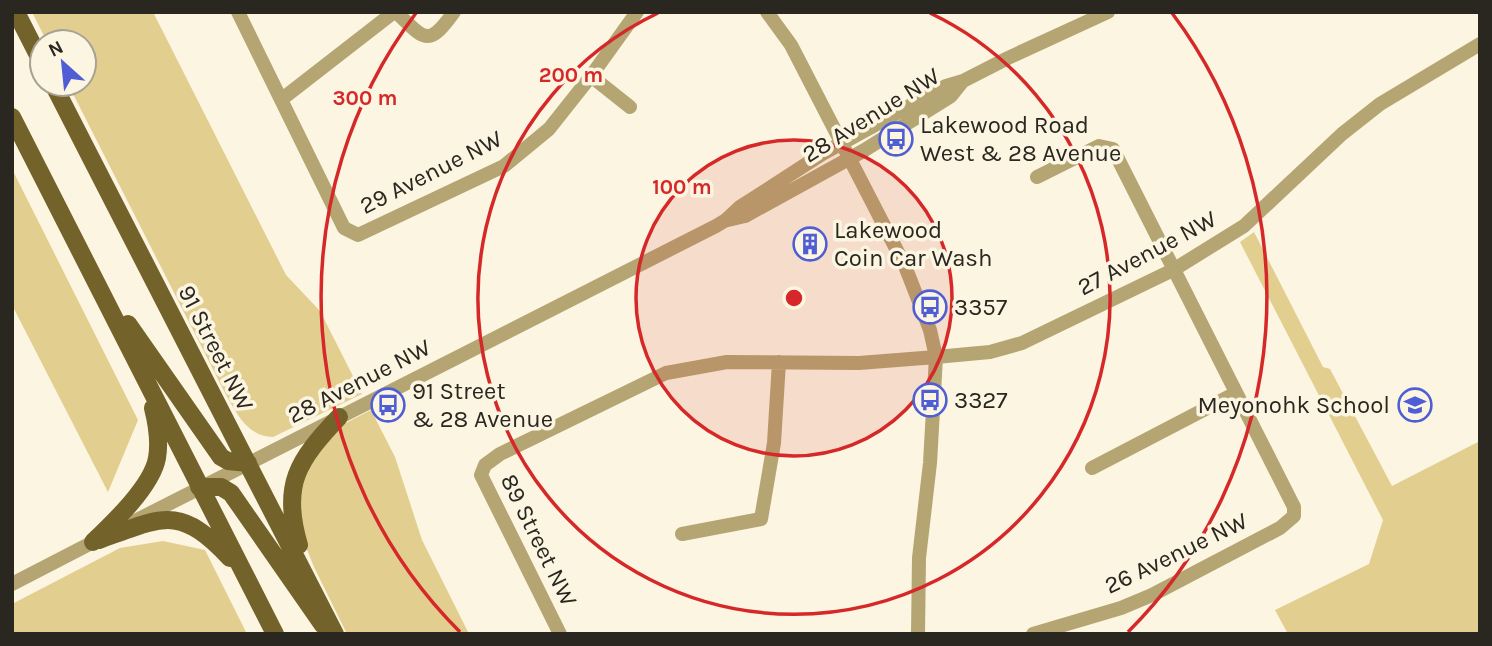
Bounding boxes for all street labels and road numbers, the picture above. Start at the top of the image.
street label: 28 Avenue NW [797,61,945,168]
street label: 29 Avenue NW [355,124,507,220]
street label: 27 Avenue NW [1073,204,1222,301]
street label: 91 Street NW [172,281,260,416]
street label: 28 Avenue NW [283,333,436,429]
street label: 89 Street NW [495,469,583,611]
street label: 26 Avenue NW [1100,506,1253,600]

